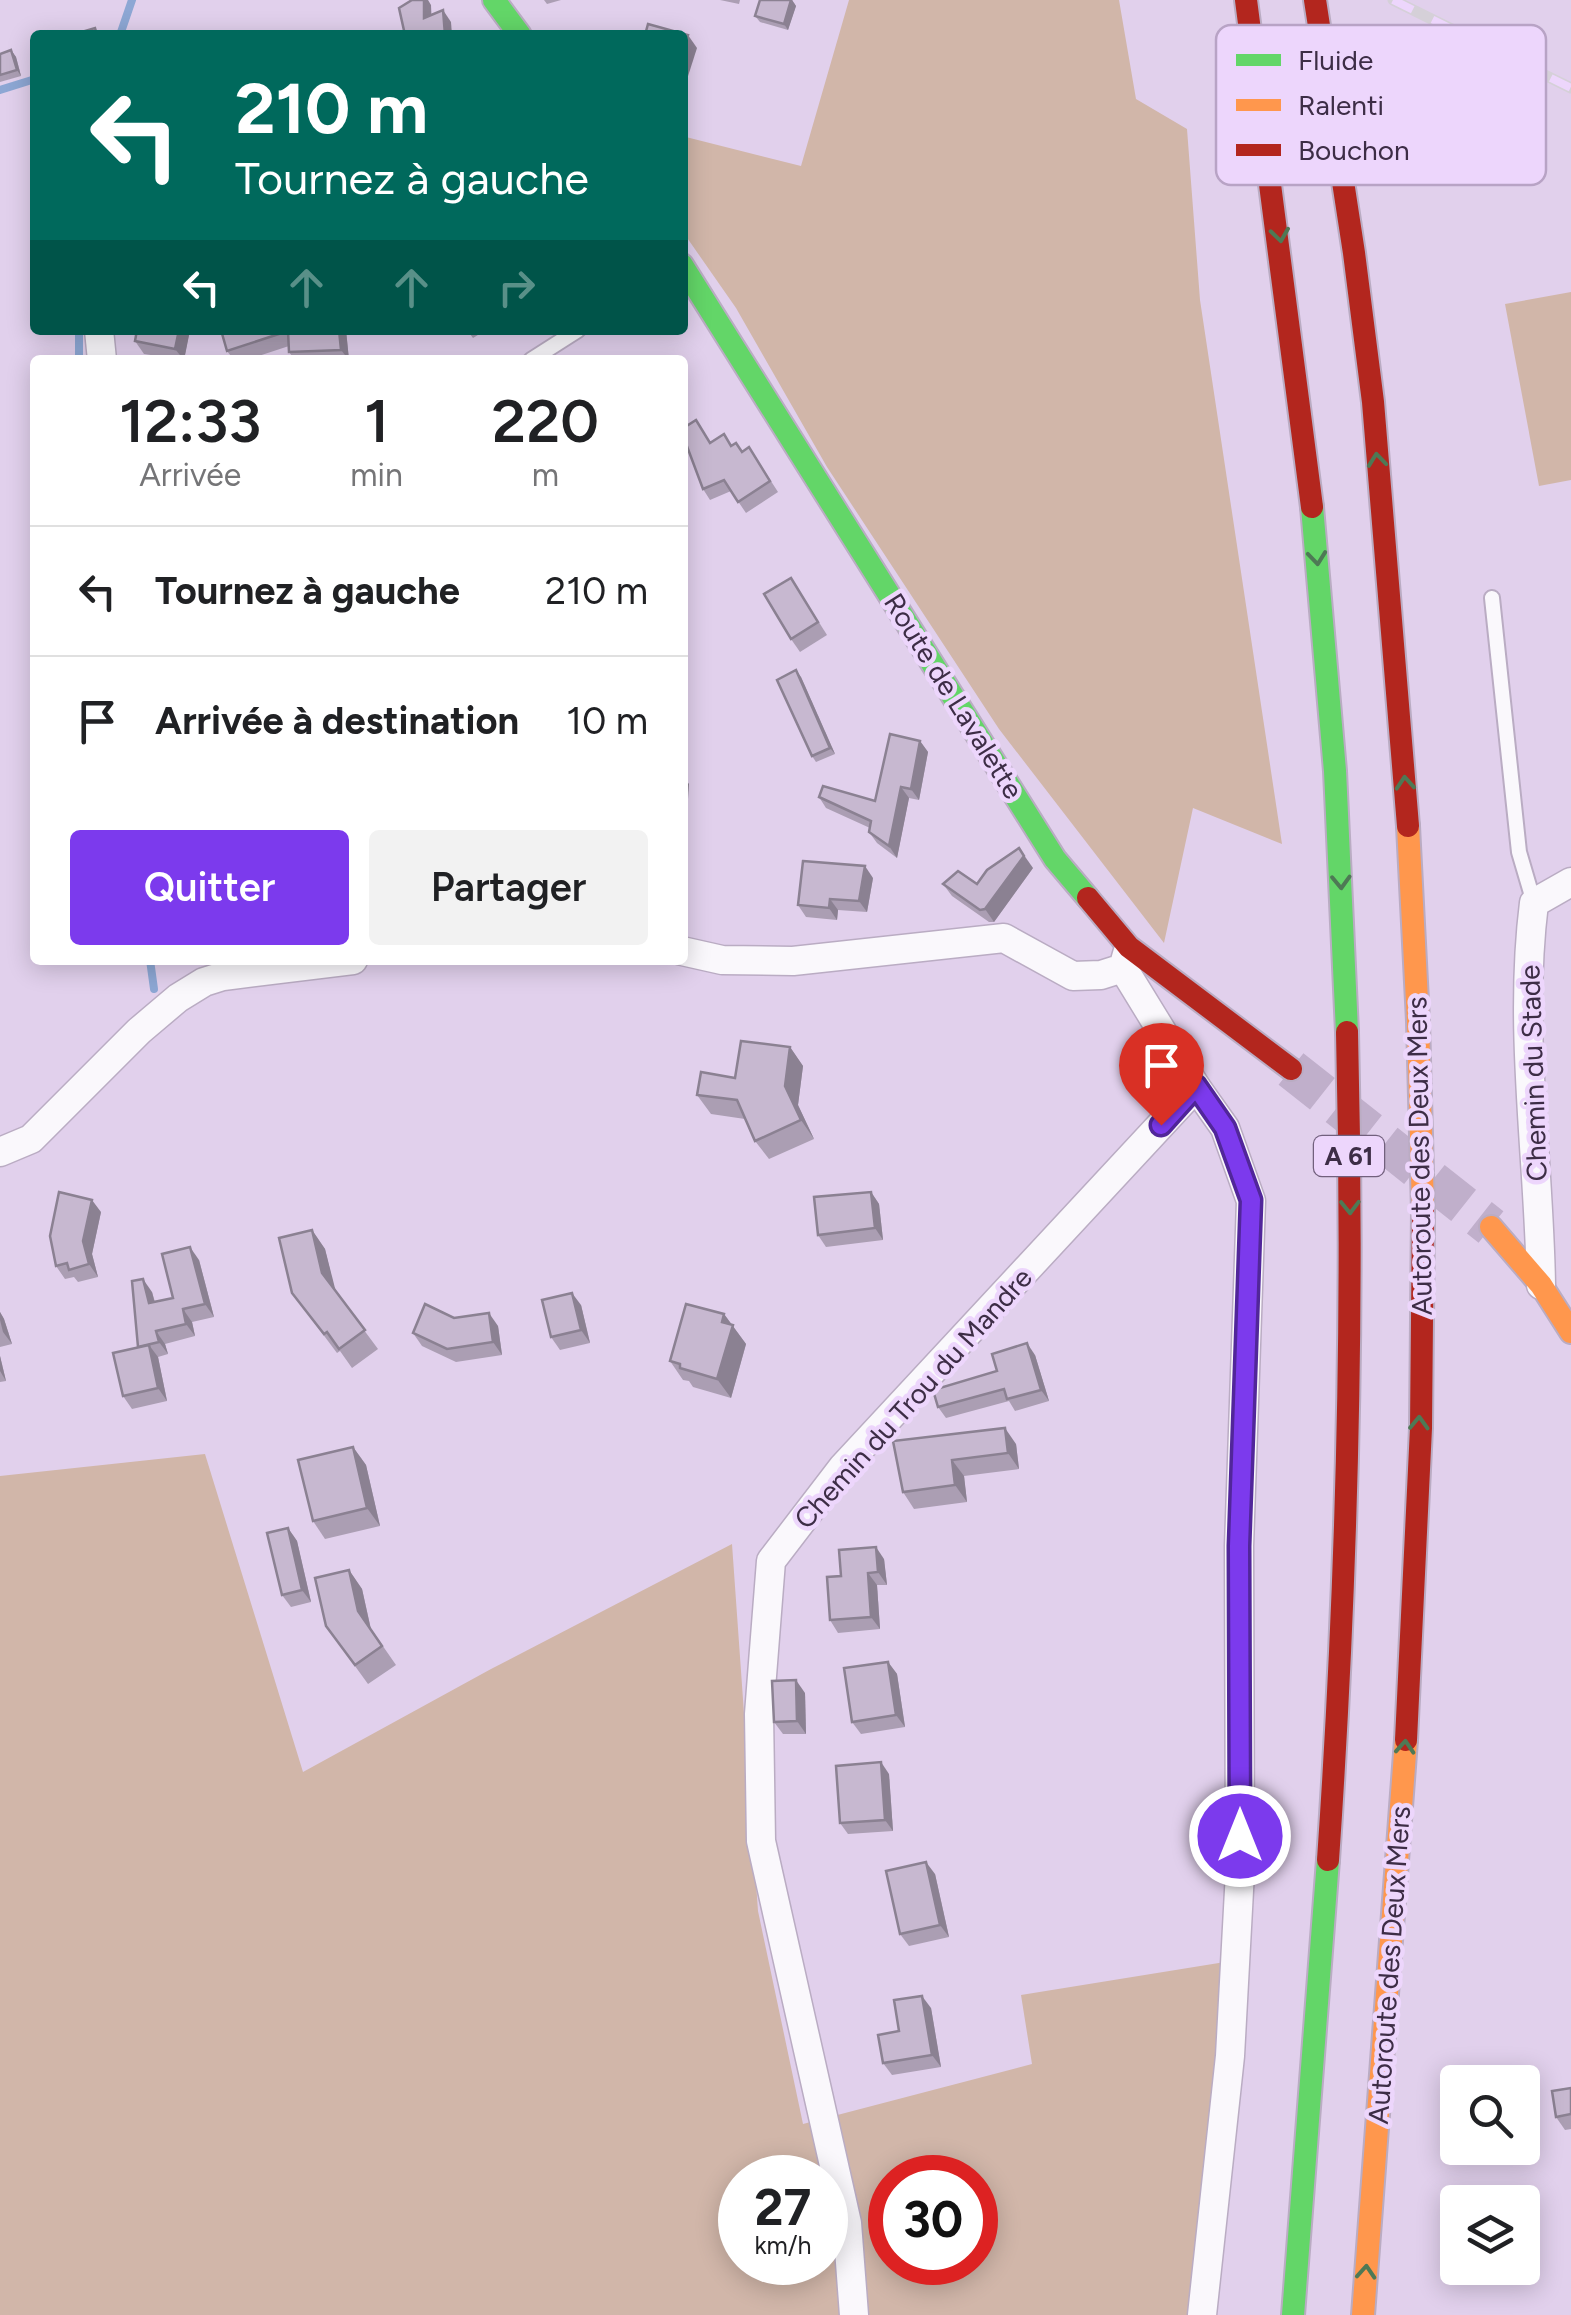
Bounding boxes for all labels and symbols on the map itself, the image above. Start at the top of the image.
legend [1216,25,1546,185]
text: Fluide [1298,43,1373,77]
text: Ralenti [1298,88,1384,122]
text: Bouchon [1298,133,1410,167]
one-way arrow [1268,227,1289,243]
one-way arrow [1367,451,1388,467]
one-way arrow [1306,550,1327,566]
street label: Route de Lavalette [877,587,1031,805]
one-way arrow [1395,775,1416,791]
one-way arrow [1330,874,1351,890]
street label: Chemin du Stade [1512,964,1554,1182]
street label: Autoroute des Deux Mers [1399,996,1439,1316]
pin [1119,1023,1204,1126]
road number: A 61 [1314,1136,1384,1176]
one-way arrow [1339,1200,1361,1215]
street label: Chemin du Trou du Mandre [787,1261,1039,1535]
one-way arrow [1409,1414,1430,1430]
one-way arrow [1394,1739,1415,1755]
position arrow [1188,1784,1292,1888]
street label: Autoroute des Deux Mers [1361,1805,1417,2125]
speed limit sign: 30 [868,2155,998,2285]
one-way arrow [1355,2263,1376,2279]

